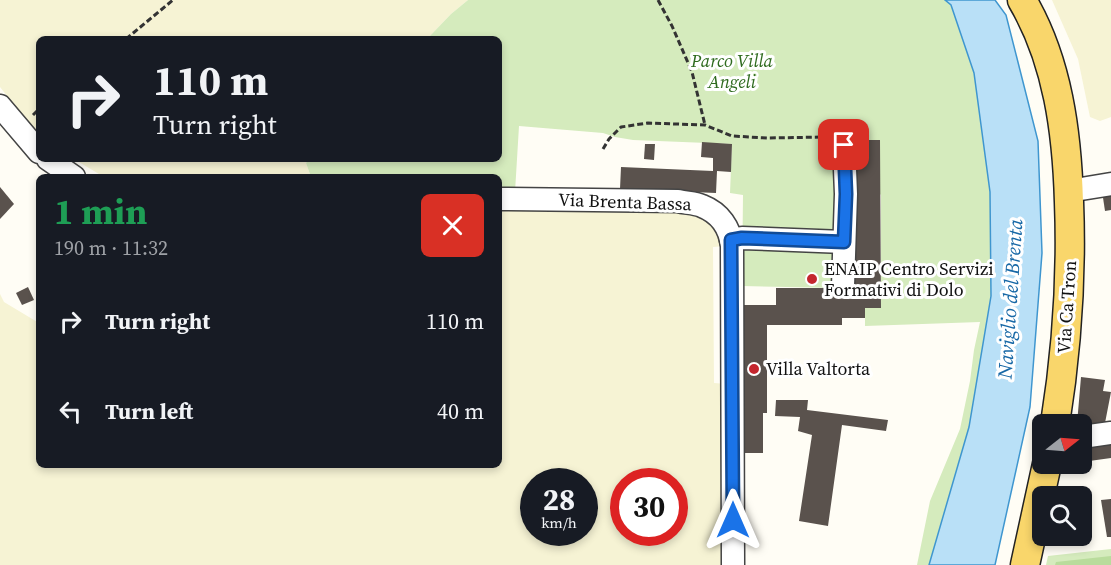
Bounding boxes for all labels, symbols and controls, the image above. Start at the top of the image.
park label: Parco Villa Angeli [690,48,774,94]
text: 110 m [153,51,268,109]
icon: right [54,60,132,138]
text: Turn right [153,106,277,143]
pin [818,119,869,170]
icon: arrive [827,128,860,161]
text: 1 min [54,187,147,236]
street label: Via Brenta Bassa [558,187,693,216]
button: close [421,194,484,257]
water label: Naviglio del Brenta [990,218,1030,381]
text: 190 m · 11:32 [54,234,168,262]
place label: ENAIP Centro Servizi Formativi di Dolo [824,256,994,302]
street label: Via Ca Tron [1051,260,1082,354]
marker: ENAIP Centro Servizi Formativi di Dolo [805,272,819,286]
icon: right [54,305,87,338]
text: Turn right [105,306,210,336]
text: 110 m [426,306,484,336]
place label: Villa Valtorta [766,356,871,381]
marker: Villa Valtorta [747,362,761,376]
icon: left [54,395,87,428]
text: Turn left [105,396,193,426]
text: 40 m [437,396,484,426]
north arrow [1032,414,1092,474]
map controls [1032,414,1092,546]
speed limit sign: 30 [610,468,688,546]
text: 28 [543,479,575,520]
button: search [1032,486,1092,546]
position arrow [701,488,765,552]
text: km/h [541,512,577,533]

